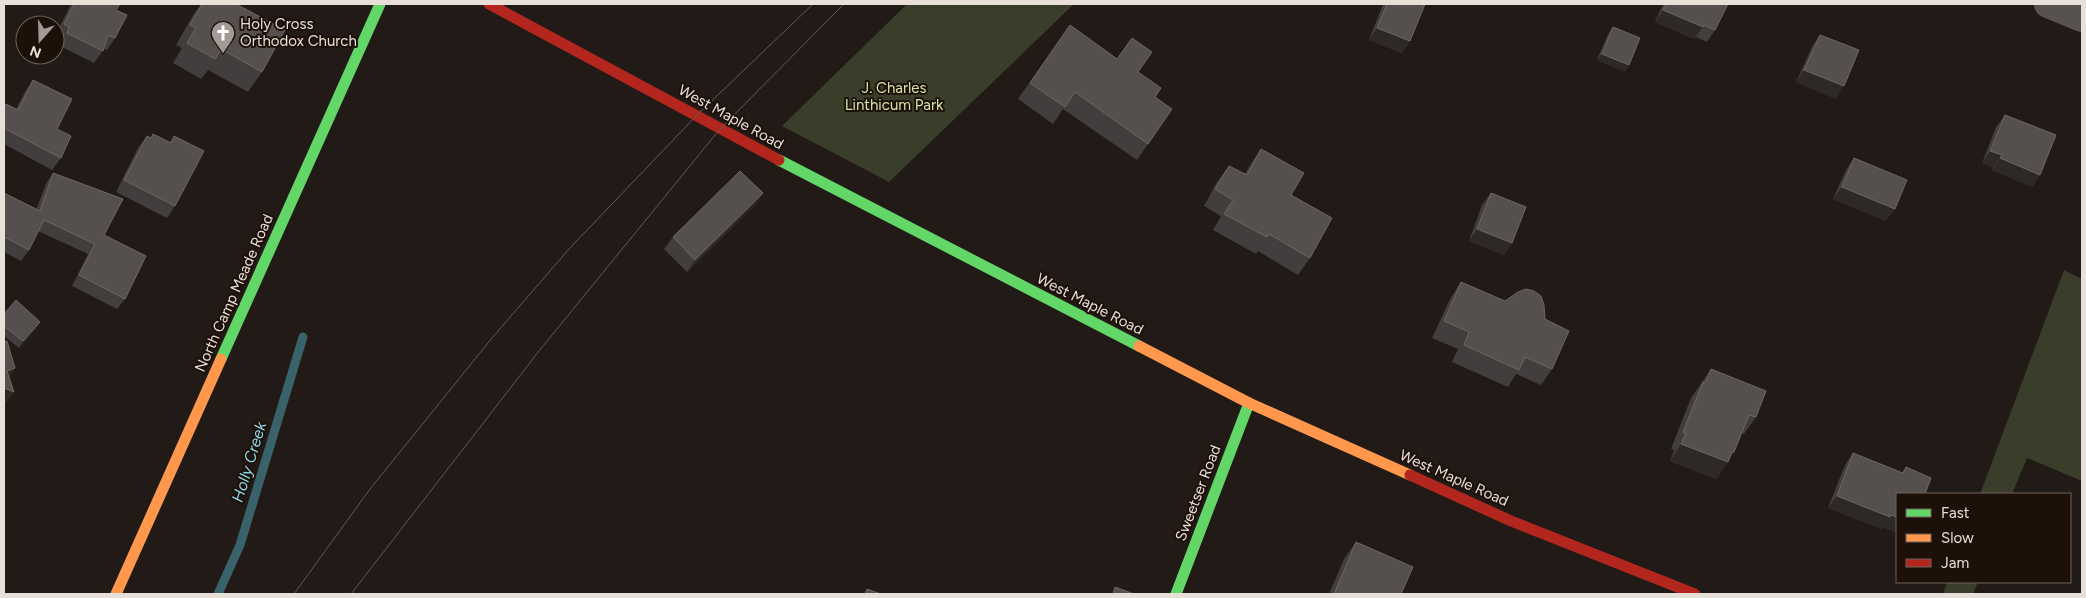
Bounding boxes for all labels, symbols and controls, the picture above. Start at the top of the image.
north arrow [15,15,65,65]
place label: Holy Cross Orthodox Church [240,15,357,50]
church icon: Holy Cross Orthodox Church [210,20,236,54]
text: N [28,42,44,62]
park label: J. Charles Linthicum Park [845,79,944,114]
street label: West Maple Road [675,81,787,153]
street label: North Camp Meade Road [191,211,277,375]
street label: West Maple Road [1034,269,1146,339]
water label: Holly Creek [228,418,271,504]
street label: Sweetser Road [1171,442,1225,544]
street label: West Maple Road [1397,446,1511,510]
legend [1896,493,2071,583]
text: Fast [1941,504,1970,522]
text: Slow [1941,529,1974,547]
text: Jam [1941,554,1969,572]

